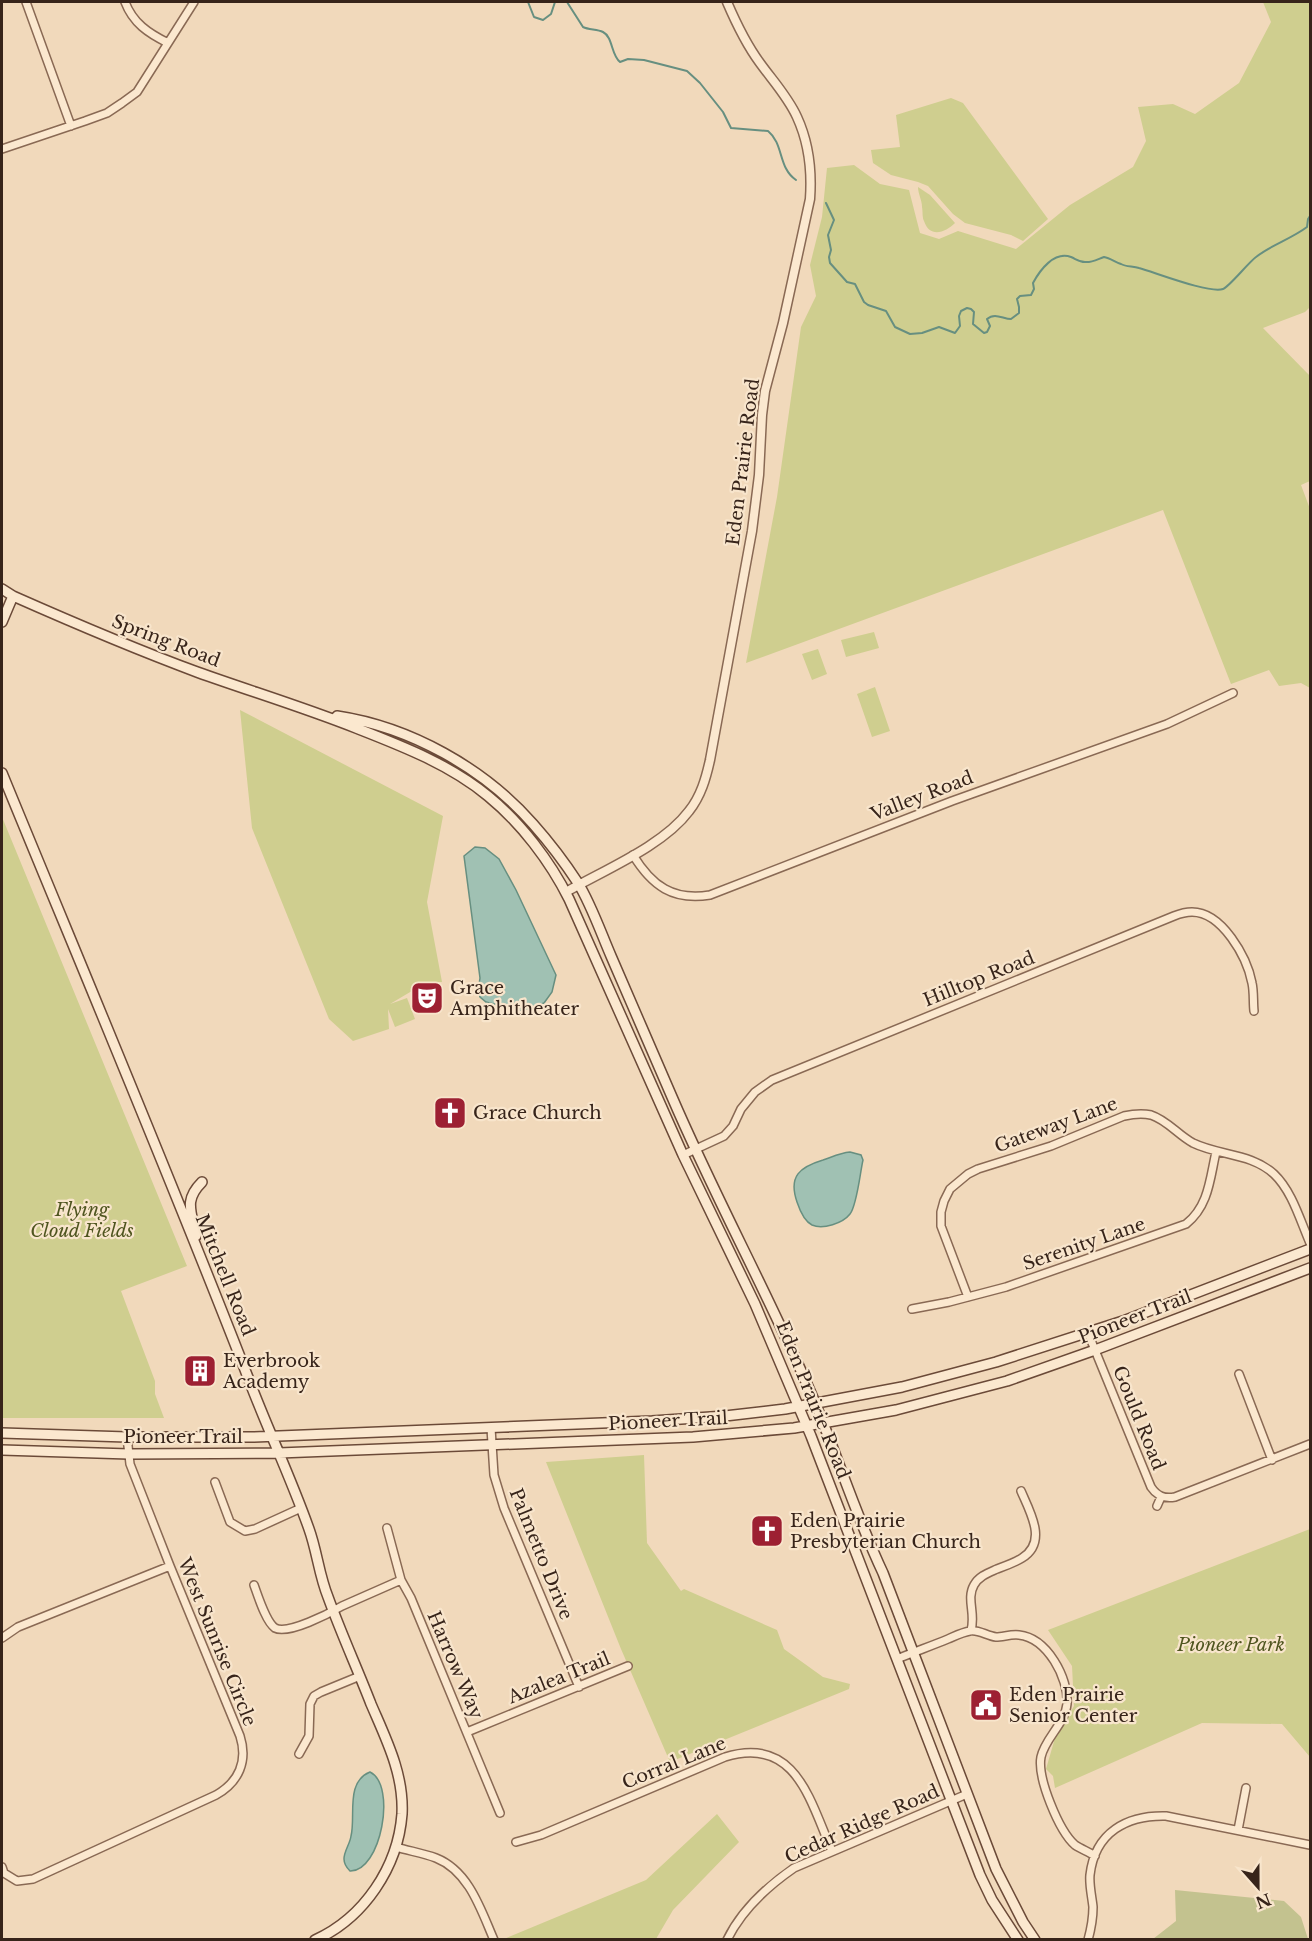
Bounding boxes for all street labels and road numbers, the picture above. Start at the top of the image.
street label: Eden Prairie Road [722,377,764,547]
street label: Spring Road [109,610,223,672]
street label: Valley Road [867,766,976,826]
street label: Hilltop Road [920,947,1038,1011]
street label: Gateway Lane [992,1093,1120,1157]
street label: Mitchell Road [191,1211,259,1339]
street label: Serenity Lane [1020,1213,1148,1275]
street label: Pioneer Trail [1075,1285,1195,1349]
street label: Eden Prairie Road [771,1318,855,1482]
street label: Gould Road [1108,1363,1170,1473]
street label: Pioneer Trail [608,1407,729,1435]
street label: Pioneer Trail [123,1426,243,1448]
street label: Palmetto Drive [505,1485,577,1623]
street label: West Sunrise Circle [173,1554,261,1729]
street label: Harrow Way [422,1608,488,1723]
street label: Azalea Trail [504,1647,613,1709]
street label: Corral Lane [619,1732,729,1794]
street label: Cedar Ridge Road [781,1780,943,1868]

